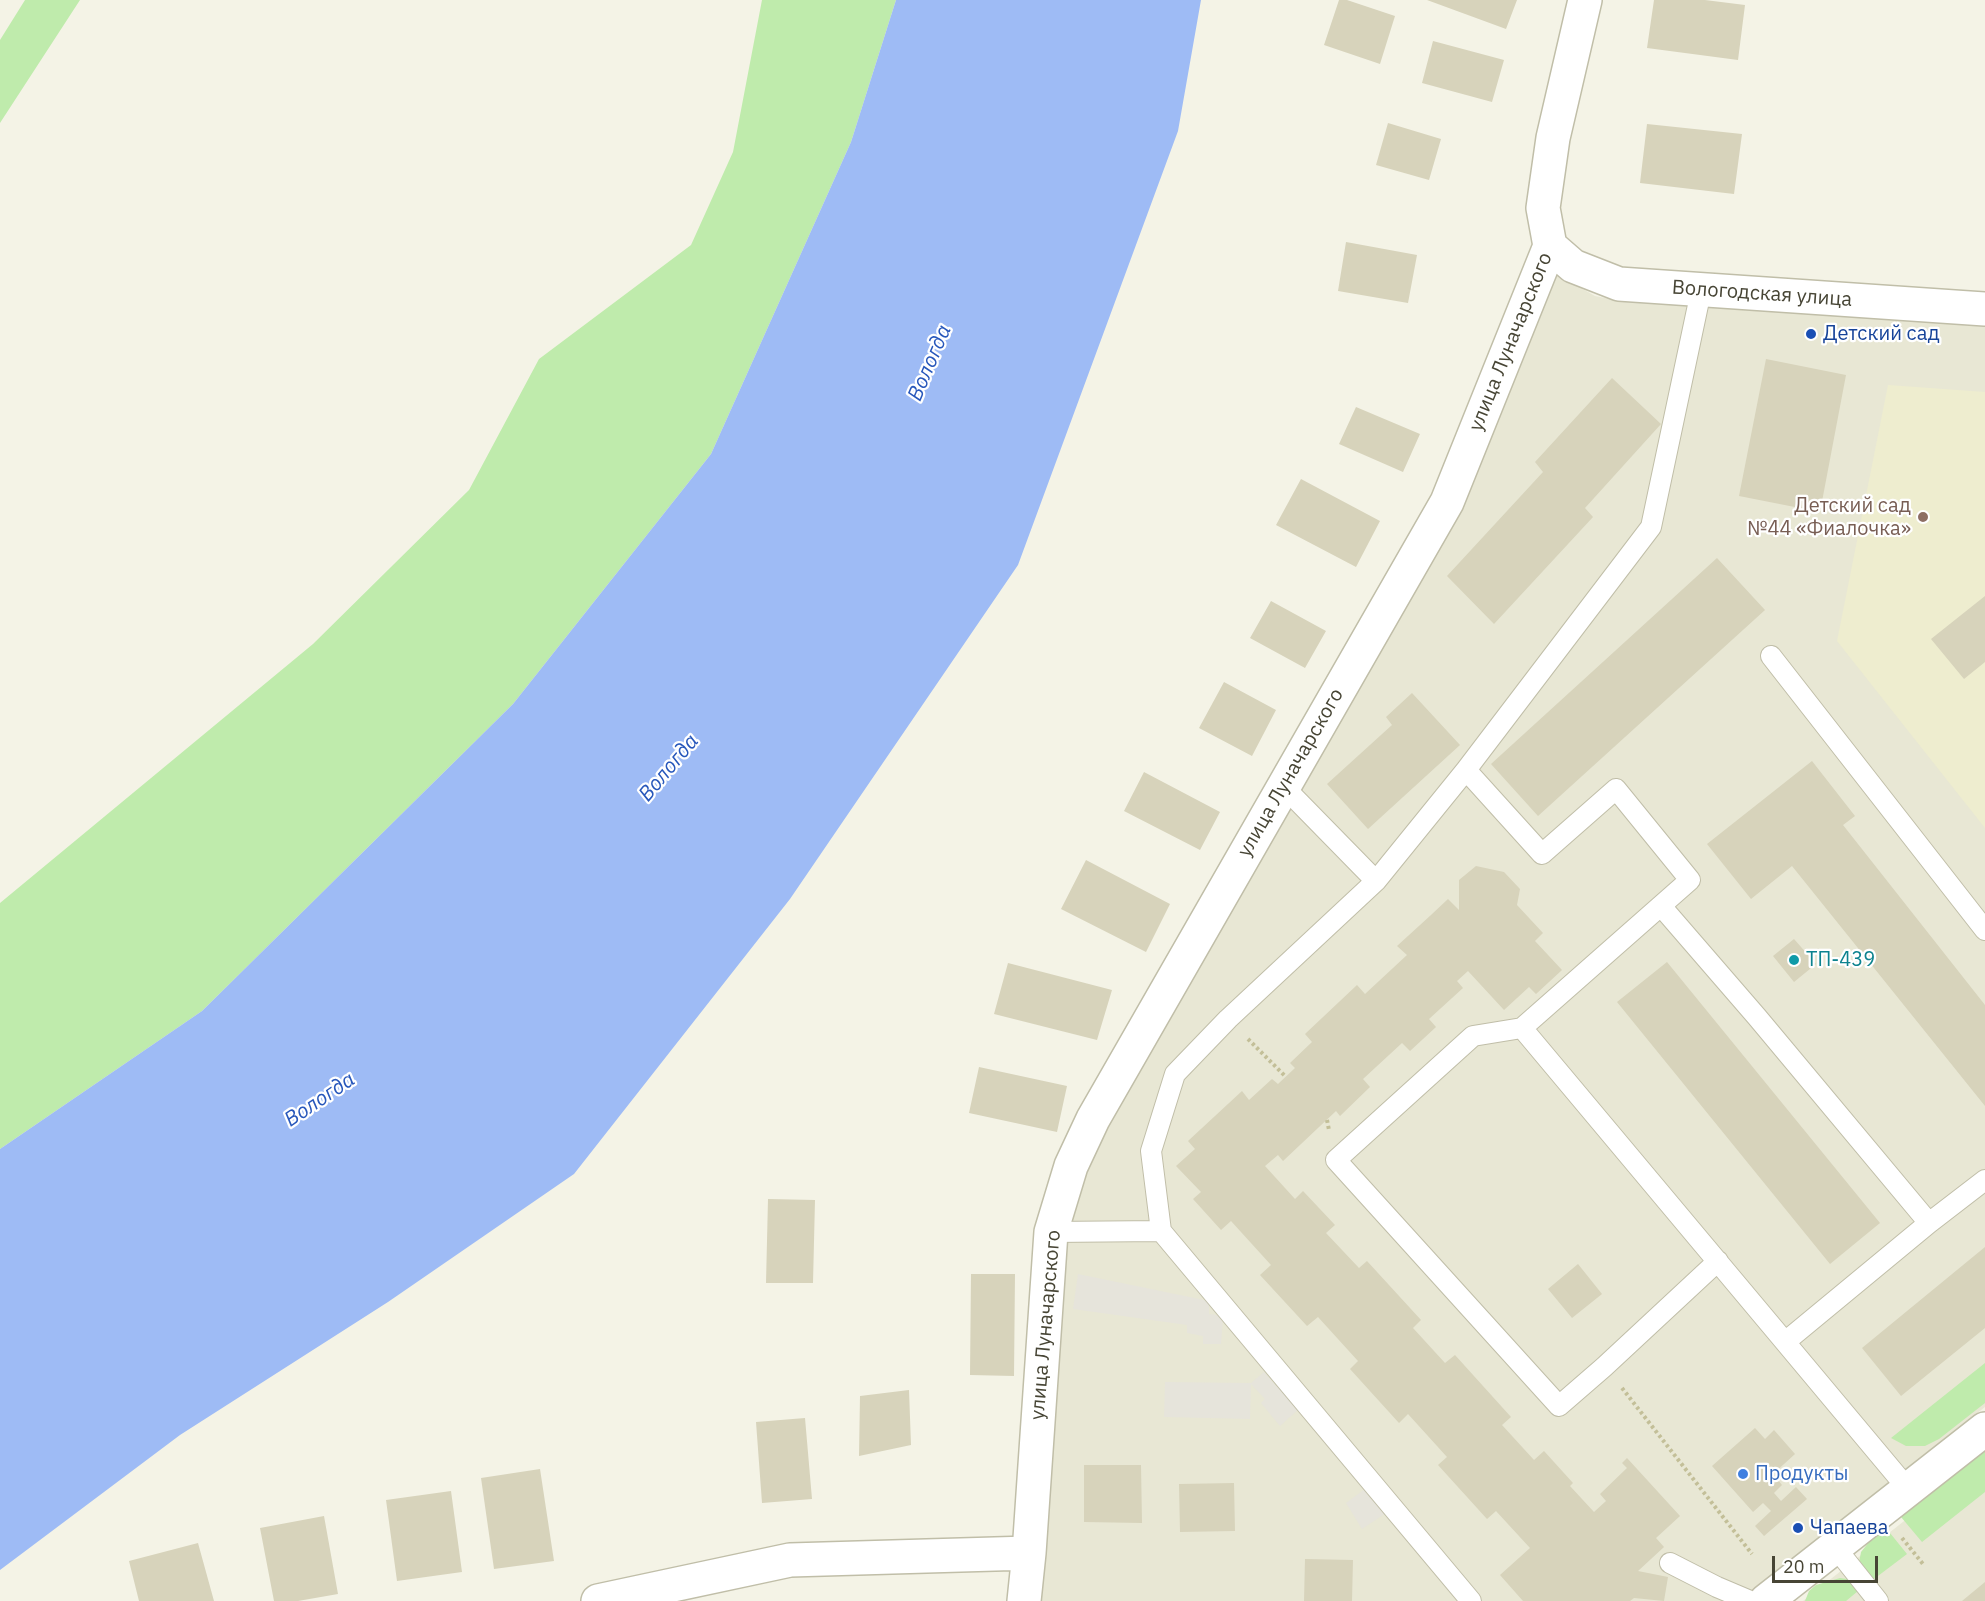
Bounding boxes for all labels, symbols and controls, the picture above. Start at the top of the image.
street label: улица Луначарского [1464,249,1558,435]
street label: Вологодская улица [1671,276,1853,312]
water label: Вологда [903,321,957,405]
place label: Детский сад [1823,322,1940,346]
marker: Детский сад [1804,327,1818,341]
place label: Детский сад №44 «Фиалочка» [1747,494,1911,541]
marker: Детский сад №44 «Фиалочка» [1916,510,1930,524]
street label: улица Луначарского [1233,685,1349,861]
water label: Вологда [634,729,704,807]
place label: ТП-439 [1806,948,1875,972]
marker: ТП-439 [1787,953,1801,967]
water label: Вологда [280,1067,360,1133]
street label: улица Луначарского [1026,1229,1066,1421]
place label: Продукты [1755,1462,1848,1486]
marker: Продукты [1736,1467,1750,1481]
place label: Чапаева [1810,1516,1888,1540]
marker: Чапаева [1791,1521,1805,1535]
scale bar [1775,1544,1882,1582]
text: 20 m [1783,1555,1825,1578]

